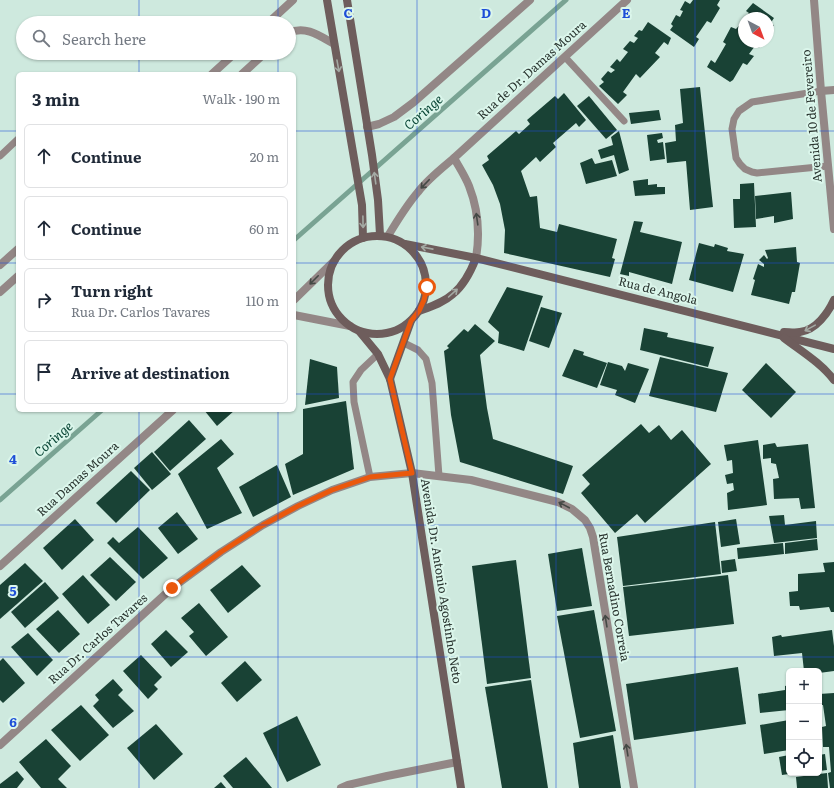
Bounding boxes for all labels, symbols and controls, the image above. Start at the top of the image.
text: C [343,3,353,22]
text: D [481,3,491,22]
text: E [622,3,631,22]
north arrow [738,12,774,48]
street label: Rua de Dr. Damas Moura [473,15,590,123]
search box [16,16,296,60]
icon: search [30,27,52,49]
text: Search here [62,27,146,50]
street label: Avenida 10 de Fevereiro [796,49,826,183]
one-way arrow [334,59,342,72]
text: 3 min [32,86,80,111]
text: Walk · 190 m [202,89,280,108]
water label: Coringe [399,89,446,134]
icon: ahead [33,145,55,167]
text: Continue [71,145,141,168]
text: 20 m [250,147,279,166]
one-way arrow [372,171,379,184]
one-way arrow [421,179,430,189]
one-way arrow [473,213,481,226]
one-way arrow [359,215,367,228]
icon: ahead [33,217,55,239]
text: Continue [71,217,141,240]
text: 60 m [249,219,279,238]
one-way arrow [421,244,434,252]
street label: Rua de Angola [617,272,700,309]
one-way arrow [309,275,319,285]
route start [418,278,436,296]
text: Turn right [71,279,153,302]
one-way arrow [448,288,458,298]
icon: right [33,289,55,311]
text: 110 m [246,291,279,310]
text: Rua Dr. Carlos Tavares [71,302,210,321]
one-way arrow [804,325,816,332]
icon: arrive [33,361,55,383]
text: Arrive at destination [71,361,230,384]
water label: Coringe [29,416,76,461]
street label: Rua Damas Moura [32,436,123,520]
text: 4 [9,449,17,468]
street label: Avenida Dr. Antonio Agostinho Neto [417,477,467,685]
one-way arrow [558,501,570,508]
street label: Rua Bernadino Correia [595,531,635,663]
route end [163,579,181,597]
text: 5 [9,581,17,600]
street label: Rua Dr. Carlos Tavares [44,588,151,688]
one-way arrow [602,615,610,628]
map controls [786,668,822,776]
button: + [786,668,822,704]
button: − [786,704,822,740]
text: 6 [9,712,17,731]
button: locate [786,740,822,776]
one-way arrow [623,743,631,756]

